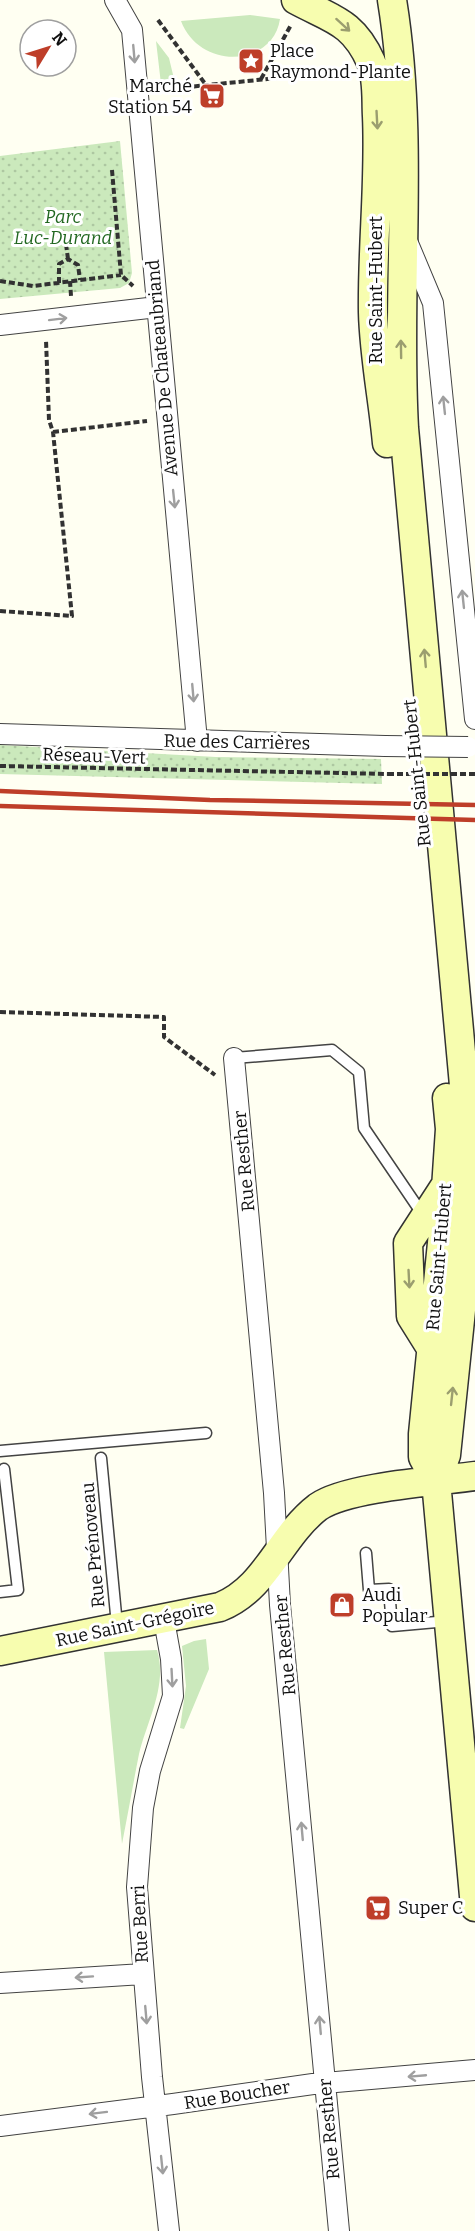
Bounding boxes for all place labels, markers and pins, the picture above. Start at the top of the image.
place label: Place Raymond-Plante [270,40,411,83]
place icon: Place Raymond-Plante [236,46,266,76]
place label: Marché Station 54 [108,75,192,118]
supermarket icon: Marché Station 54 [197,81,227,111]
place label: Audi Popular [362,1584,427,1627]
shop icon: Audi Popular [327,1590,357,1620]
supermarket icon: Super C [363,1893,393,1923]
place label: Super C [398,1897,463,1919]

